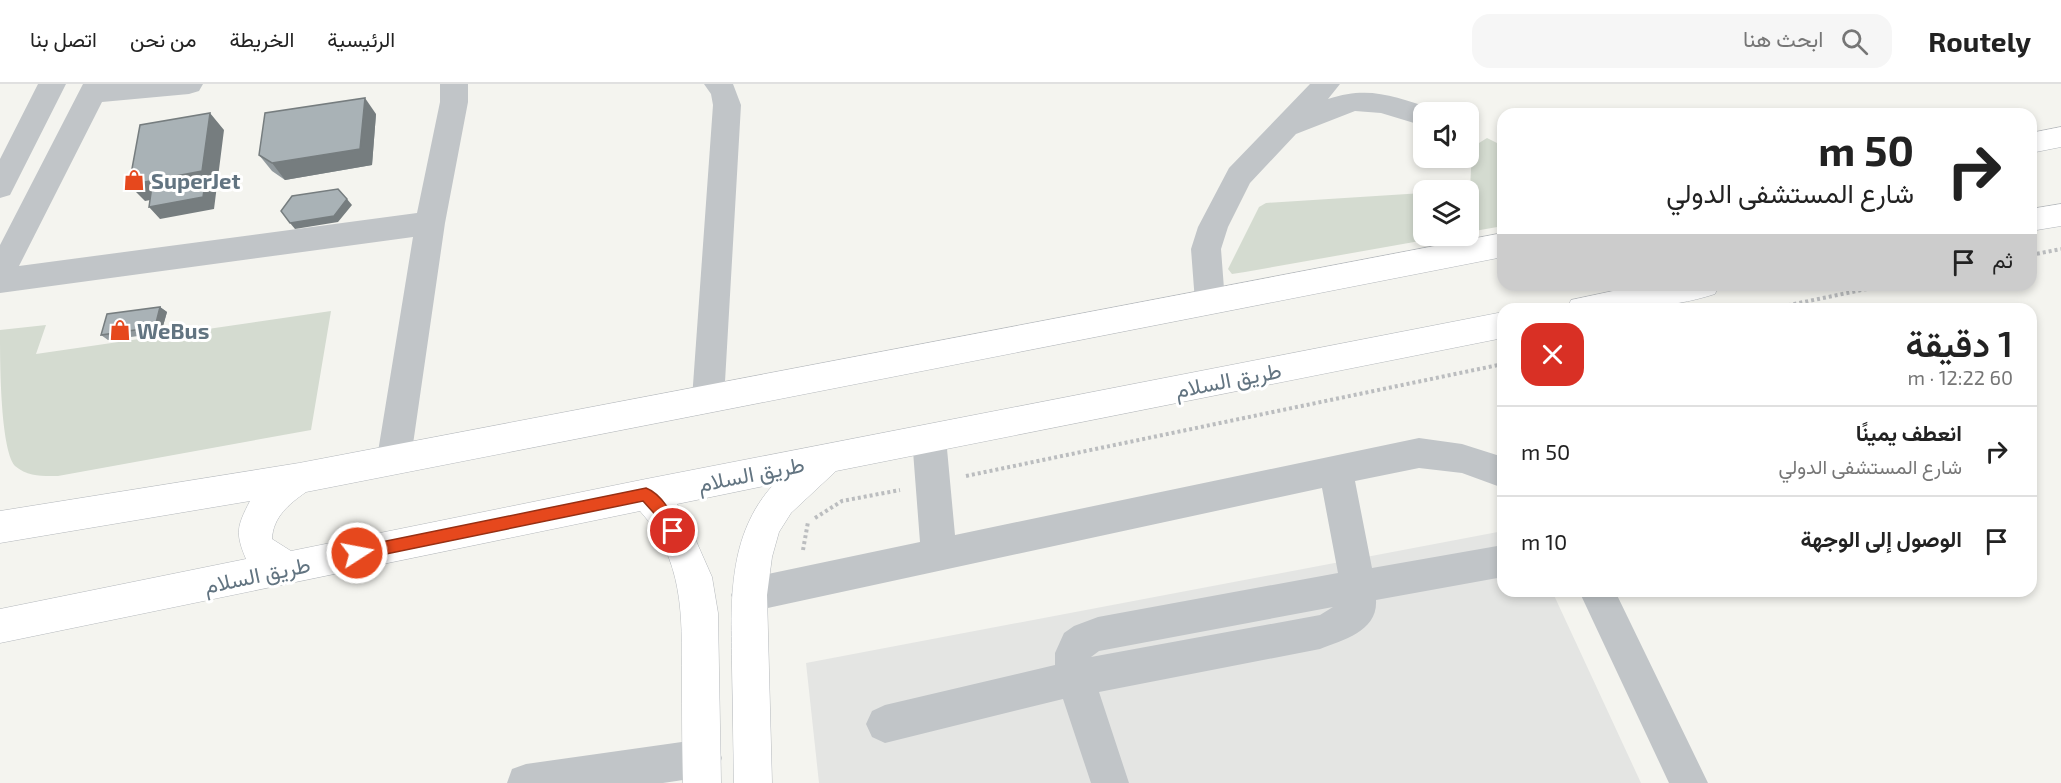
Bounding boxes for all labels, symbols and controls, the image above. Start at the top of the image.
search box [1472,14,1892,68]
text: Routely [1928,24,2031,58]
text: ابحث هنا [1743,25,1823,51]
icon: search [1838,25,1871,58]
text: اتصل بنا [30,26,97,51]
text: من نحن [130,26,196,51]
text: الخريطة [229,26,294,51]
text: الرئيسية [327,26,395,51]
map controls [1413,102,1479,246]
button: sound [1413,102,1479,168]
text: 50 m [1818,124,1914,174]
icon: right [1935,132,2013,210]
place label: SuperJet [151,167,241,193]
shop icon: SuperJet [122,168,146,192]
text: شارع المستشفى الدولي [1666,176,1914,208]
button: layers [1413,180,1479,246]
icon: arrive [1947,246,1980,279]
text: ثم [1992,246,2013,272]
place label: WeBus [137,317,209,343]
shop icon: WeBus [108,318,132,342]
text: 1 دقيقة [1906,321,2013,364]
button: close [1521,323,1584,386]
street label: طريق السلام [1173,356,1284,405]
text: 60 m · 12:22 [1907,365,2013,389]
text: انعطف يمينًا [1856,419,1962,445]
icon: right [1980,435,2013,468]
text: 50 m [1521,438,1570,464]
street label: طريق السلام [696,450,807,499]
text: شارع المستشفى الدولي [1778,454,1962,478]
pin [647,505,698,556]
icon: arrive [656,514,689,547]
position arrow [325,521,389,585]
text: الوصول إلى الوجهة [1800,525,1962,551]
icon: arrive [1980,525,2013,558]
text: 10 m [1521,528,1567,554]
street label: طريق السلام [202,550,313,601]

